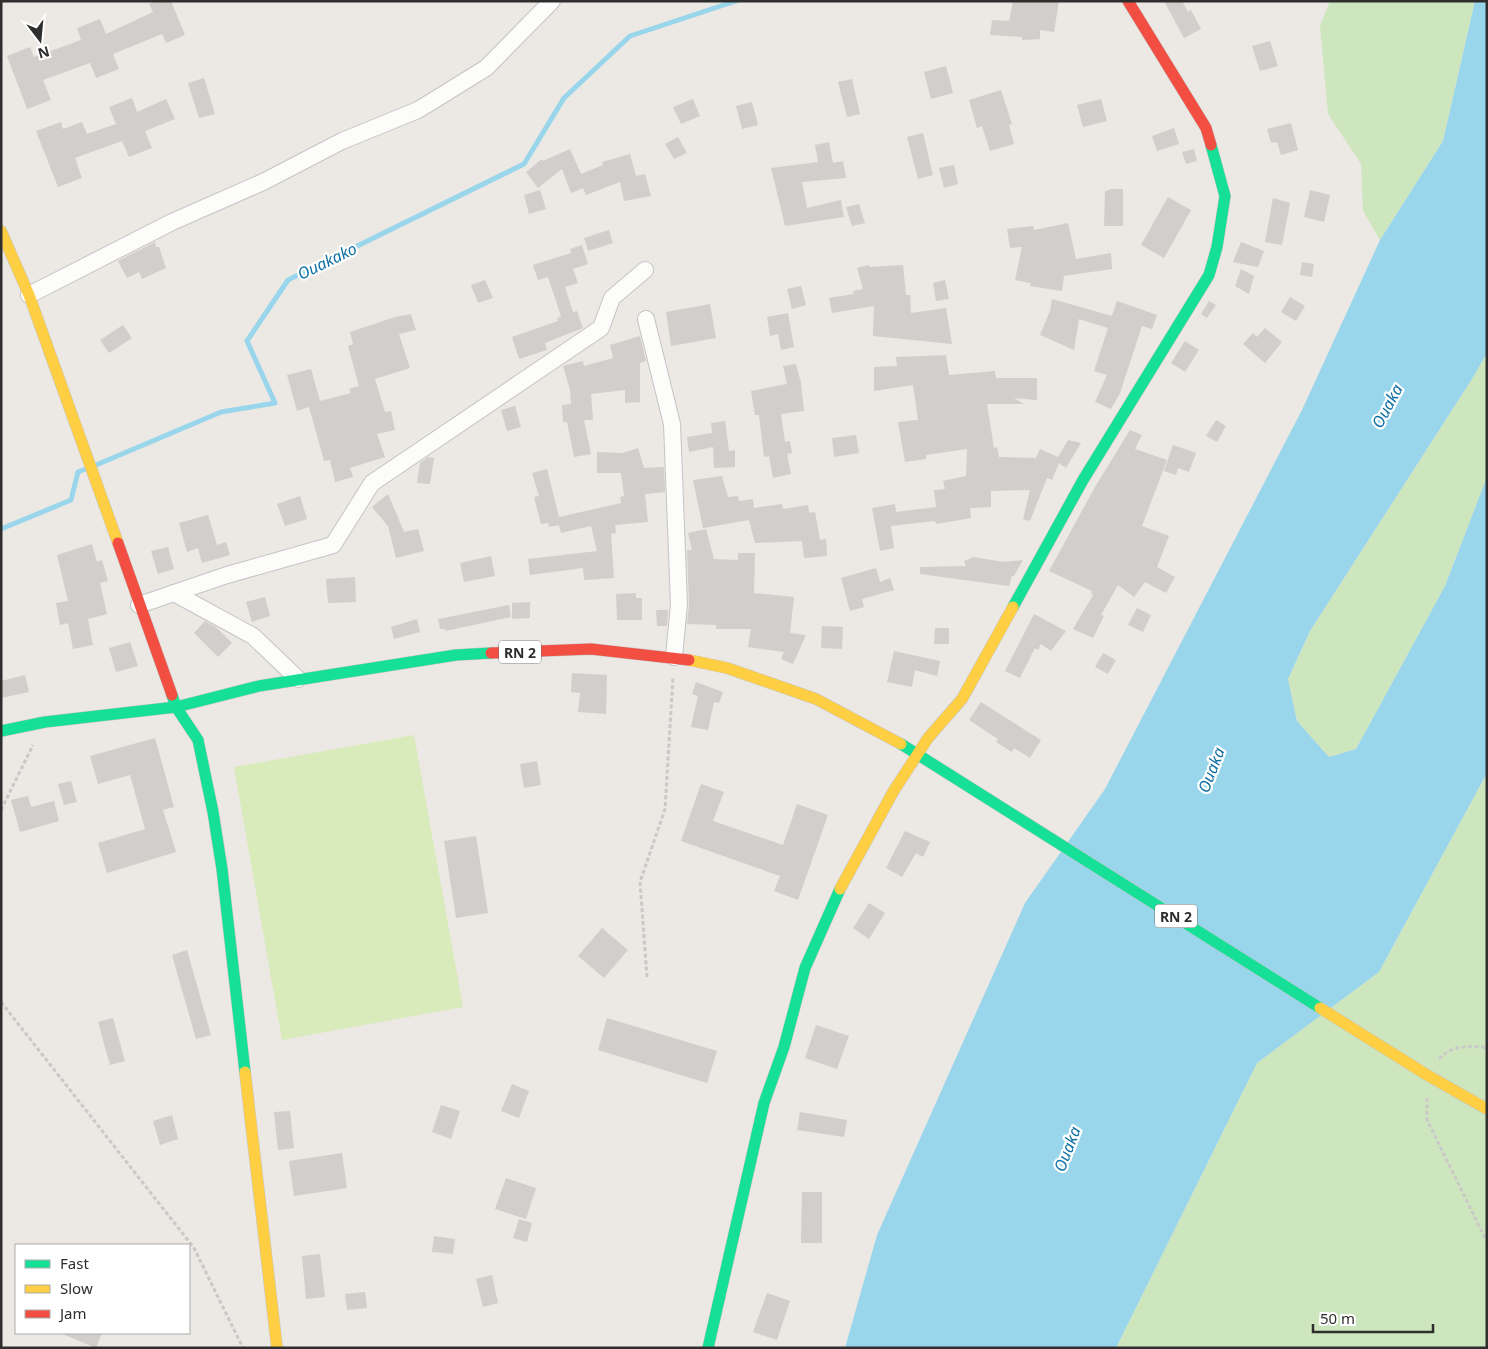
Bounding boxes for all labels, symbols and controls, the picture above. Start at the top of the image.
north arrow [15,15,65,65]
text: N [36,42,52,64]
water label: Ouakako [294,237,360,285]
water label: Ouaka [1366,380,1408,432]
road number: RN 2 [499,640,541,664]
water label: Ouaka [1192,744,1230,796]
road number: RN 2 [1155,904,1197,928]
water label: Ouaka [1048,1123,1086,1175]
legend [15,1244,190,1334]
text: Fast [60,1253,89,1273]
text: Slow [60,1278,93,1298]
scale bar [1313,1302,1433,1334]
text: Jam [58,1303,87,1323]
text: 50 m [1320,1308,1355,1328]

